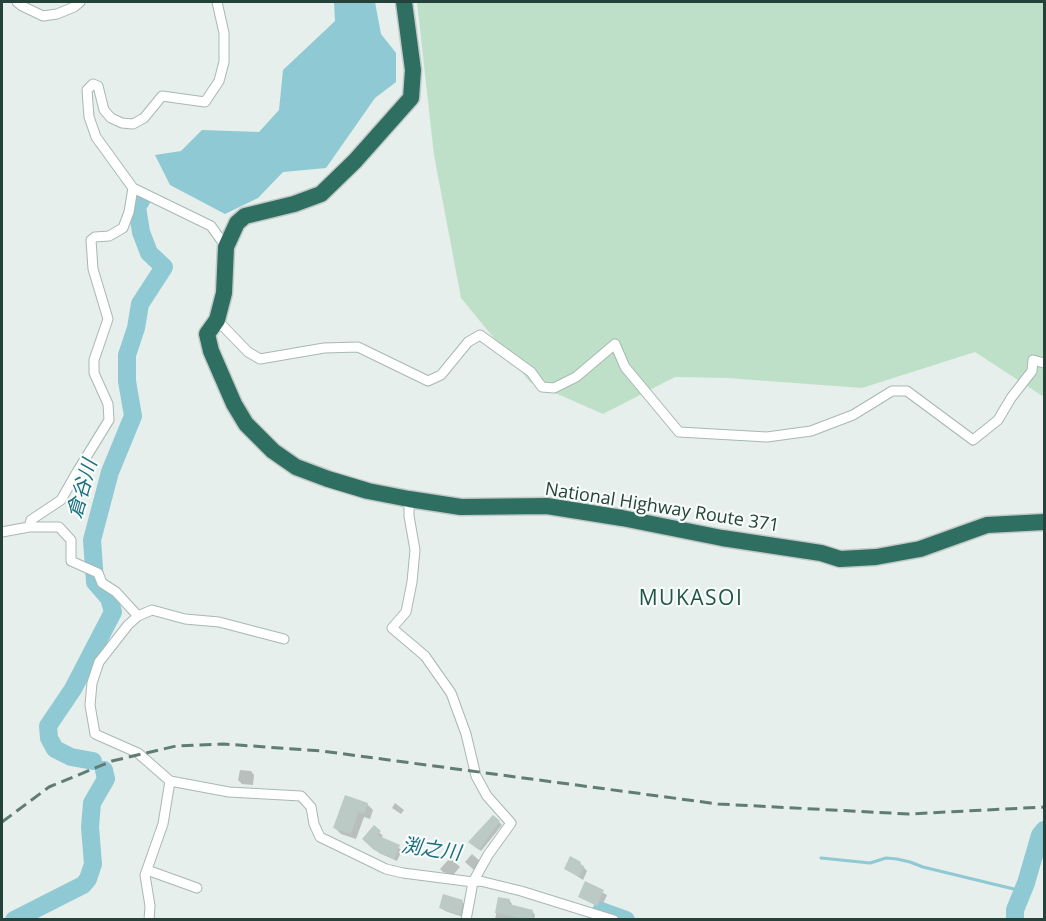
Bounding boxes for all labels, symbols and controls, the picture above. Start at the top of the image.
water label: 倉谷川 [63,457,103,521]
street label: National Highway Route 371 [543,479,781,537]
district label: MUKASOI [639,586,743,612]
water label: 渕之川 [400,834,462,866]

